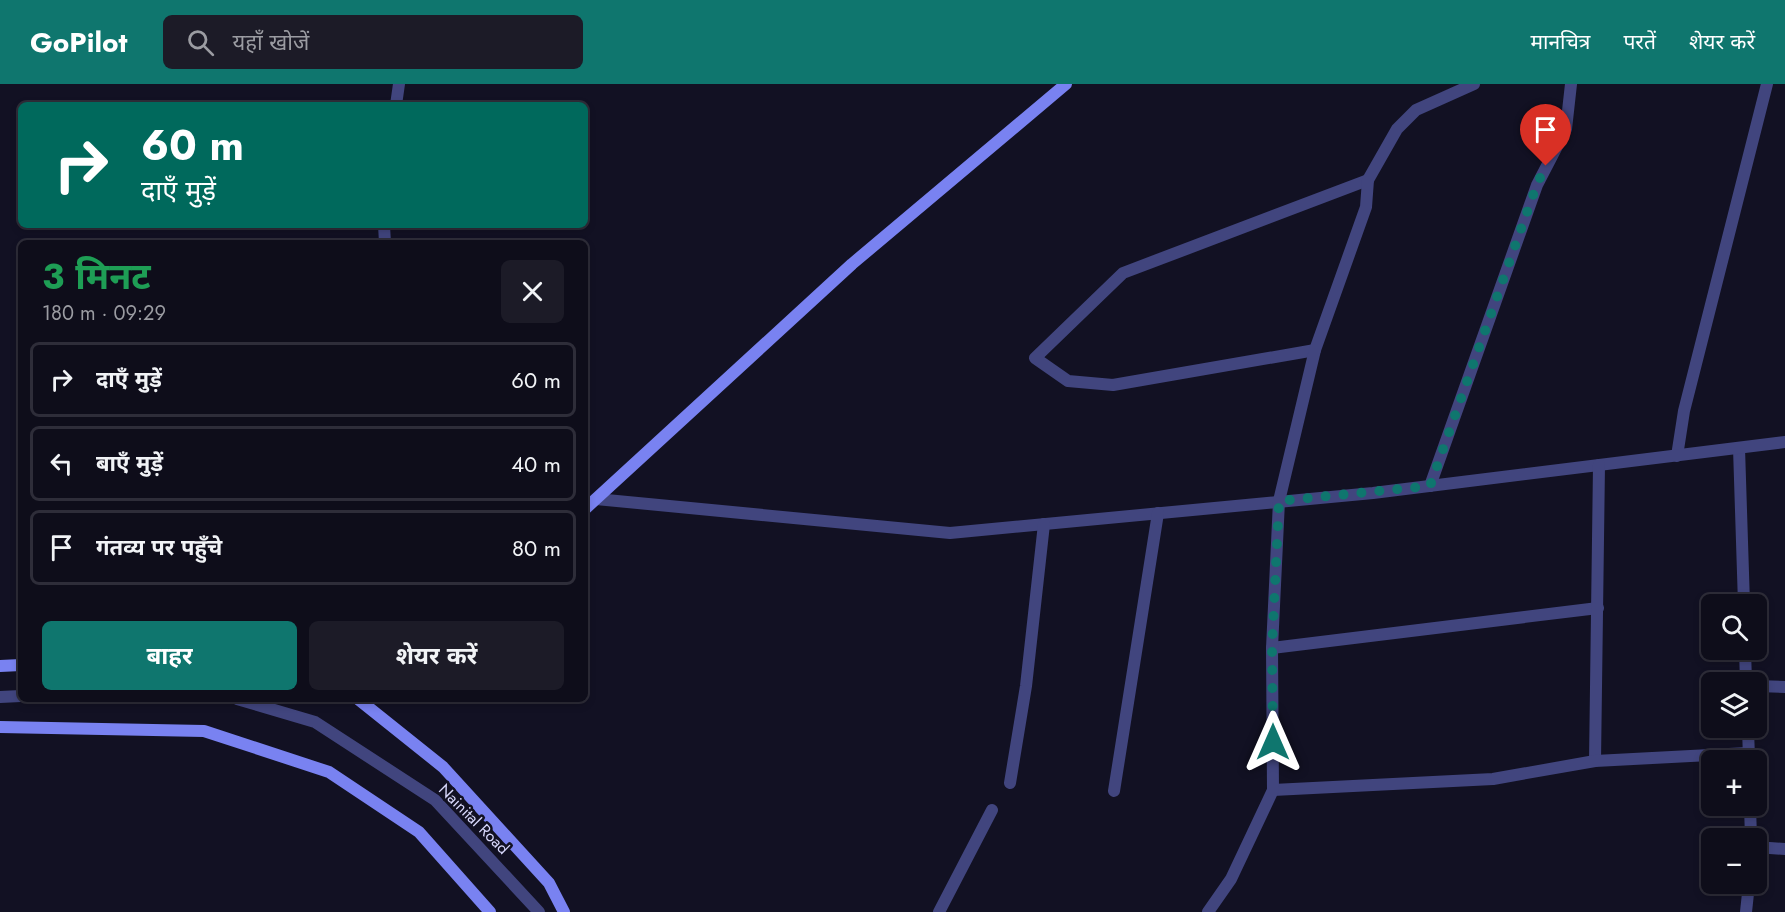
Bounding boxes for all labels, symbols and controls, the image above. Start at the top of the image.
search box [163,15,583,69]
text: GoPilot [30,22,127,63]
icon: search [184,26,217,59]
text: यहाँ खोजें [232,26,309,58]
text: मानचित्र [1530,27,1590,57]
text: परतें [1623,27,1656,57]
text: शेयर करें [1689,27,1755,57]
pin [1520,104,1571,166]
icon: arrive [1529,113,1562,146]
text: 60 m [141,115,244,176]
icon: right [42,126,120,204]
text: दाएँ मुड़ें [141,171,216,210]
text: 3 मिनट [42,250,151,302]
button: close [501,260,564,323]
text: 180 m · 09:29 [42,299,166,328]
icon: right [45,363,78,396]
text: दाएँ मुड़ें [96,363,162,395]
text: 60 m [511,364,561,396]
icon: left [45,447,78,480]
text: बाएँ मुड़ें [96,447,163,479]
text: 40 m [511,448,561,480]
icon: arrive [45,531,78,564]
text: गंतव्य पर पहुँचे [96,531,222,563]
text: 80 m [512,532,561,564]
map controls [1701,594,1767,894]
button: search [1701,594,1767,660]
button: बाहर [42,621,297,690]
button: शेयर करें [309,621,564,690]
button: layers [1701,672,1767,738]
position arrow [1241,710,1305,774]
button: + [1701,750,1767,816]
street label: Nainital Road [434,779,514,859]
button: − [1701,828,1767,894]

